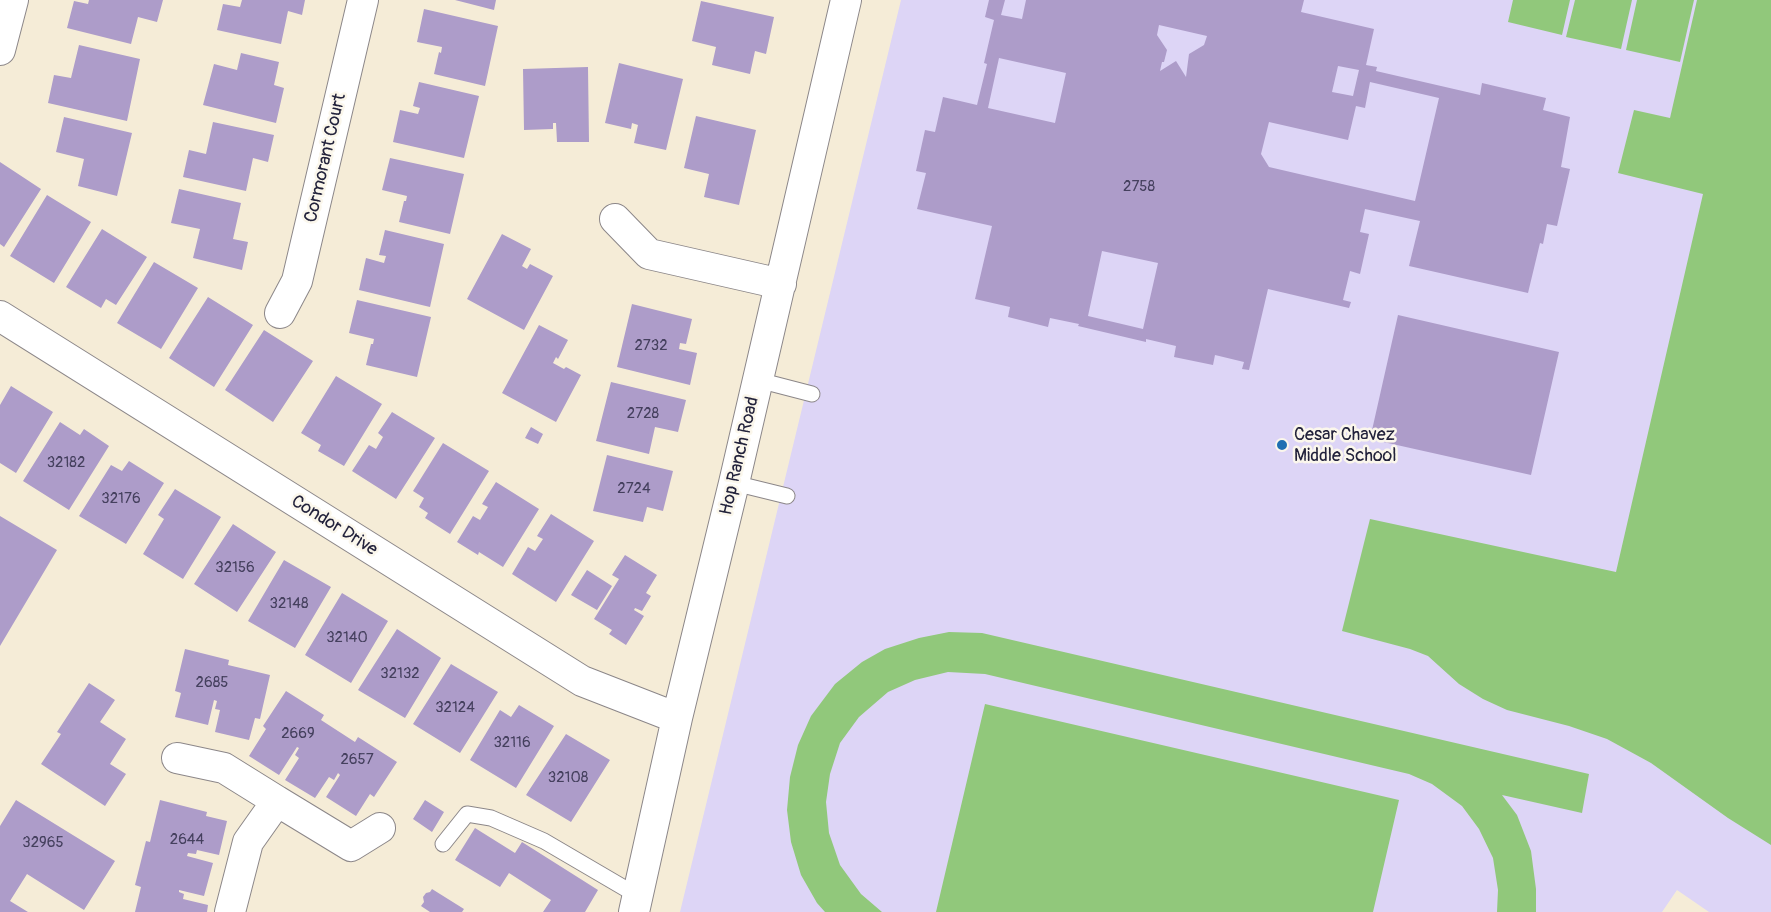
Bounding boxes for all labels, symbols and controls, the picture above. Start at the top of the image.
street label: Cormorant Court [301,91,351,225]
house number: 2758 [1123,178,1155,196]
house number: 2732 [634,337,668,355]
street label: Hop Ranch Road [716,395,764,517]
house number: 2728 [627,405,659,423]
place label: Cesar Chavez Middle School [1294,424,1397,466]
marker: Cesar Chavez Middle School [1275,438,1289,452]
house number: 32182 [47,454,85,472]
house number: 2724 [617,480,651,498]
house number: 32176 [101,490,141,508]
street label: Condor Drive [287,491,381,561]
house number: 32156 [215,559,255,577]
house number: 32148 [270,595,308,613]
house number: 32140 [326,629,368,647]
house number: 32132 [380,665,420,683]
house number: 2685 [196,674,228,692]
house number: 32124 [435,699,475,717]
house number: 2669 [281,725,315,743]
house number: 32116 [493,734,531,752]
house number: 2657 [340,751,374,769]
house number: 32108 [548,769,588,787]
house number: 2644 [170,831,204,849]
house number: 32965 [22,834,64,852]

